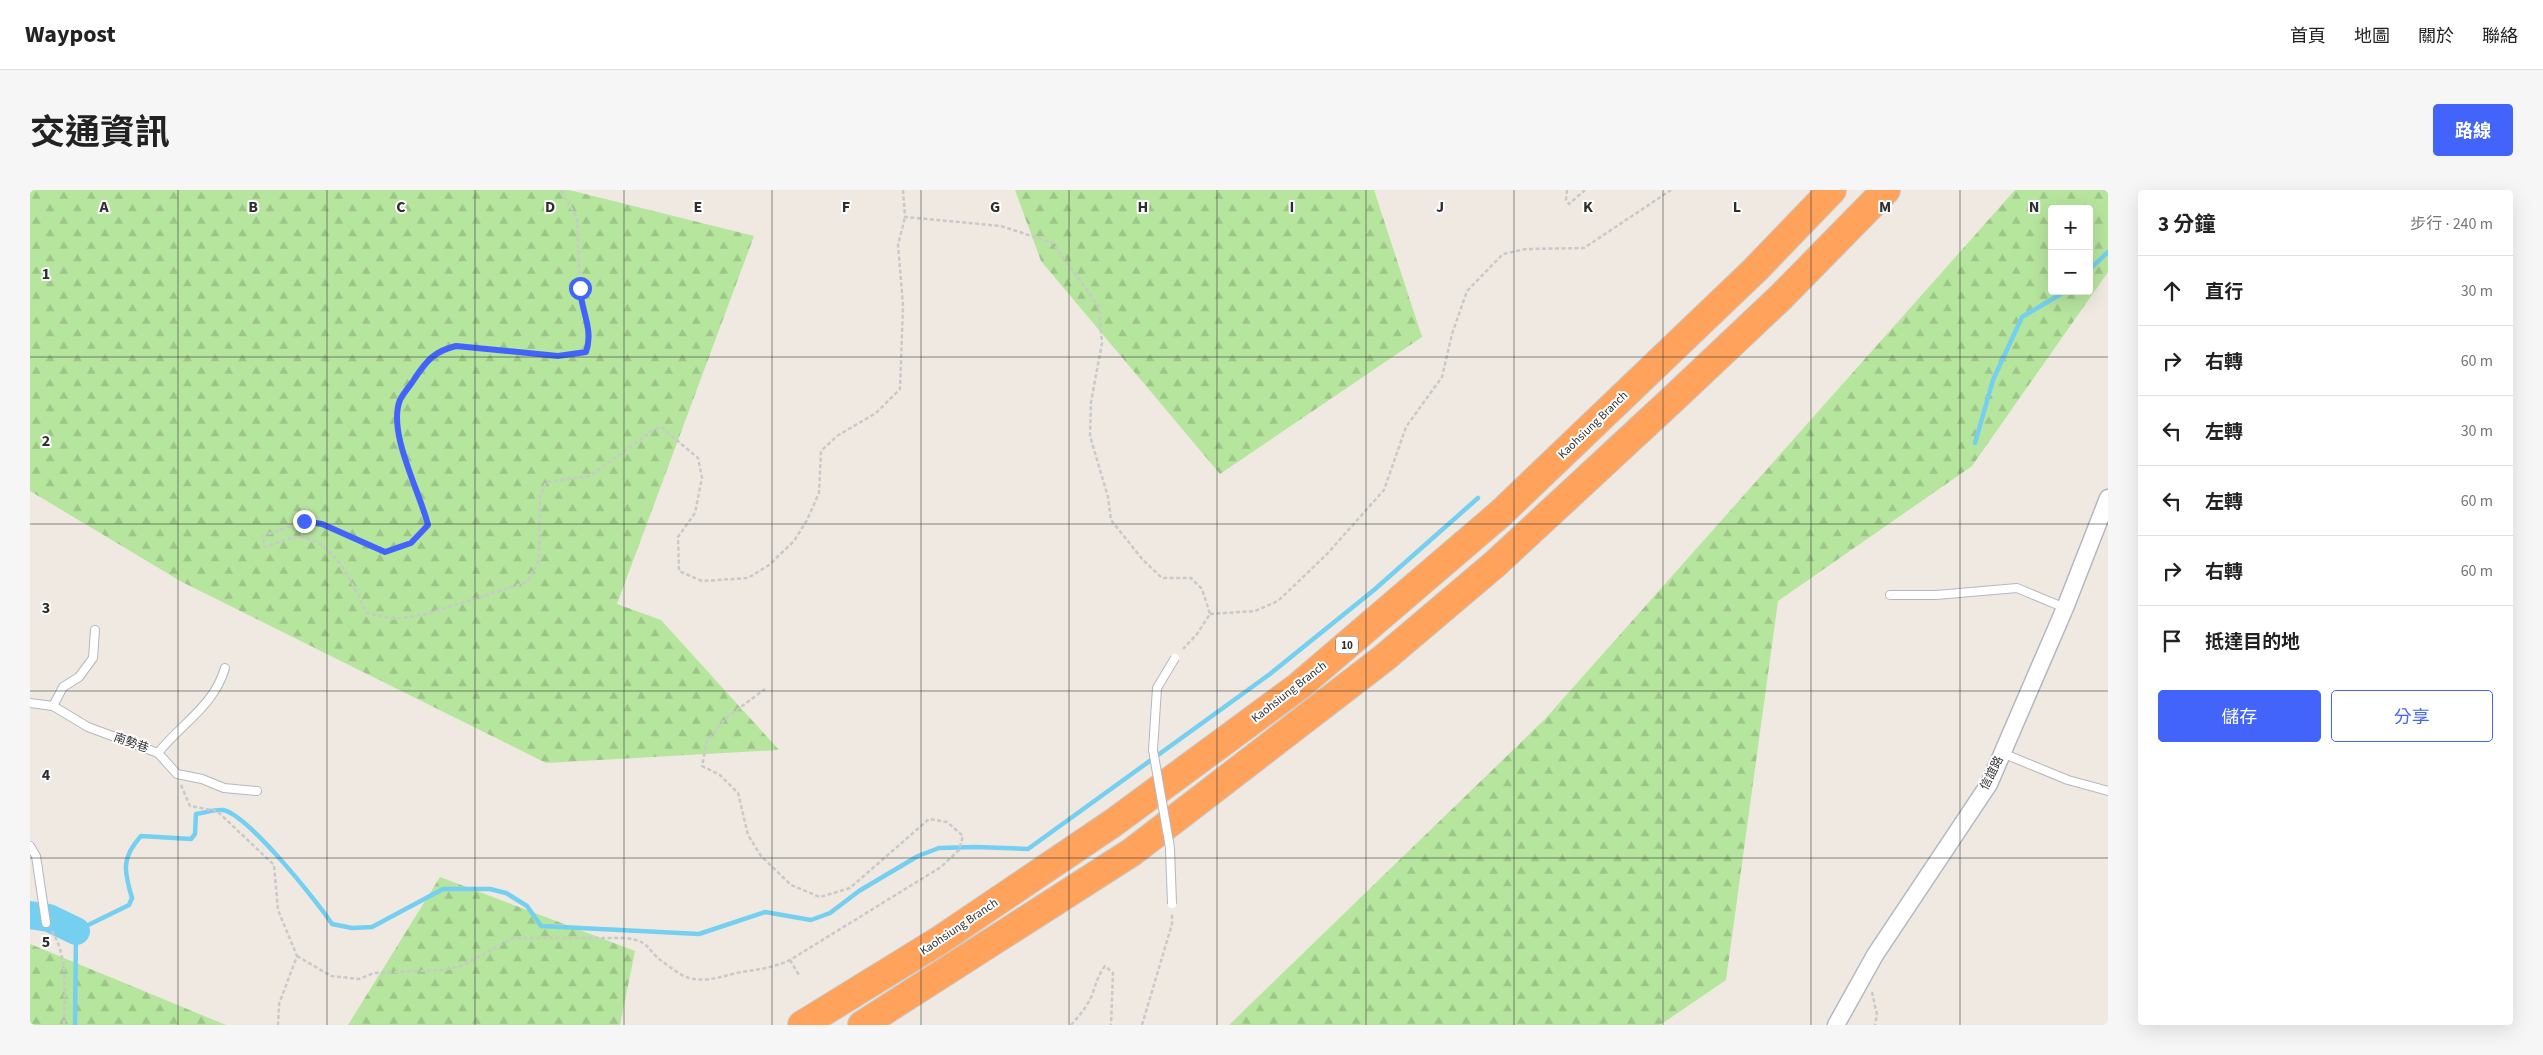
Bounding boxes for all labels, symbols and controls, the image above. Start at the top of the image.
text: Waypost [25,17,116,52]
text: 首頁 [2290,24,2326,49]
text: 地圖 [2354,24,2390,49]
text: 關於 [2418,24,2454,49]
text: 聯絡 [2482,24,2518,49]
button: 路線 [2433,104,2513,156]
text: 交通資訊 [30,108,170,158]
text: A [98,196,109,218]
text: B [248,196,258,218]
text: C [396,196,406,218]
text: D [545,196,555,218]
text: E [694,196,702,218]
text: F [842,196,850,218]
text: G [990,196,1000,218]
text: H [1138,196,1148,218]
text: I [1290,196,1294,218]
text: J [1436,196,1444,218]
text: K [1583,196,1593,218]
text: L [1733,196,1741,218]
text: M [1879,196,1891,218]
text: N [2029,196,2039,218]
map controls [2048,205,2093,295]
button: + [2048,205,2093,250]
text: 3 分鐘 [2158,209,2215,239]
text: 步行 · 240 m [2410,213,2493,235]
button: − [2048,250,2093,295]
text: 1 [42,263,50,285]
route start [569,277,592,300]
icon: ahead [2158,277,2186,305]
text: 直行 [2205,279,2243,306]
text: 30 m [2461,280,2493,302]
icon: right [2158,347,2186,375]
text: 右轉 [2205,349,2243,376]
text: 60 m [2461,350,2493,372]
street label: Kaohsiung Branch [1554,387,1632,463]
icon: left [2158,417,2186,445]
text: 左轉 [2205,419,2243,446]
text: 30 m [2461,420,2493,442]
text: 2 [42,430,50,452]
icon: left [2158,487,2186,515]
text: 左轉 [2205,489,2243,516]
text: 60 m [2461,490,2493,512]
route end [293,510,316,533]
icon: right [2158,557,2186,585]
text: 右轉 [2205,559,2243,586]
text: 60 m [2461,560,2493,582]
text: 3 [42,597,50,619]
icon: arrive [2158,627,2186,655]
text: 抵達目的地 [2205,629,2300,656]
road number: 10 [1336,636,1358,654]
street label: Kaohsiung Branch [1248,657,1330,727]
button: 儲存 [2158,690,2321,742]
button: 分享 [2331,690,2493,742]
street label: 南勢巷 [111,729,151,757]
street label: 信誼路 [1976,753,2008,793]
text: 4 [42,764,51,786]
street label: Kaohsiung Branch [916,894,1002,960]
text: 5 [42,931,50,953]

